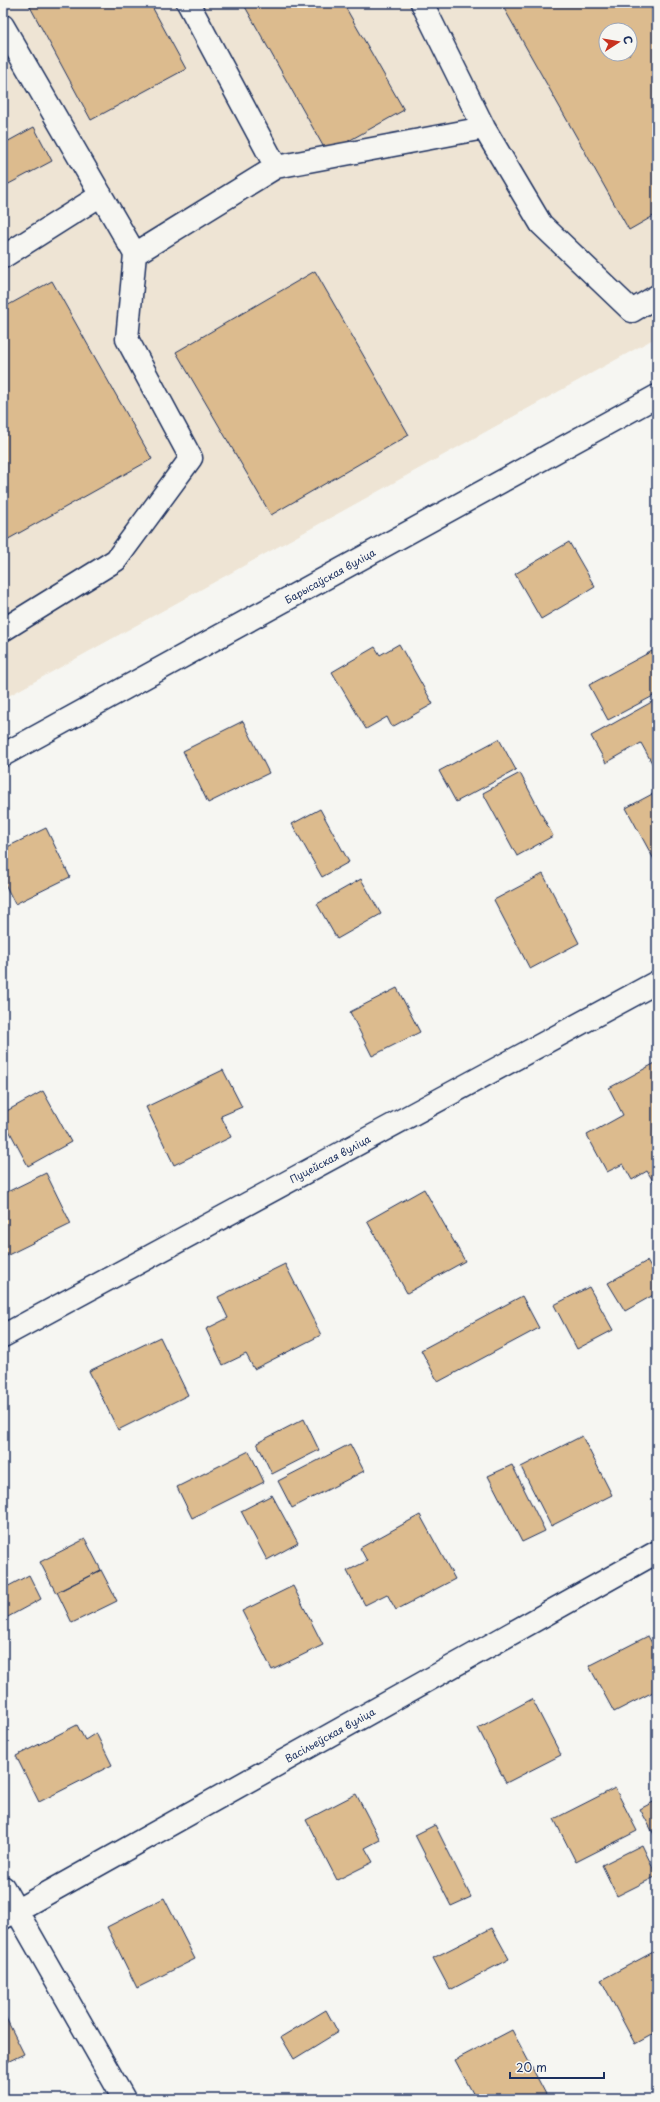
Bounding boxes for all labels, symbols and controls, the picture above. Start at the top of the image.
north arrow [598,22,638,62]
text: С [619,34,637,46]
street label: Барысаўская вуліца [282,544,379,608]
street label: Пуцейская вуліца [287,1130,374,1187]
street label: Васільеўская вуліца [282,1703,379,1766]
scale bar [510,2054,604,2080]
text: 20 m [516,2058,547,2076]

